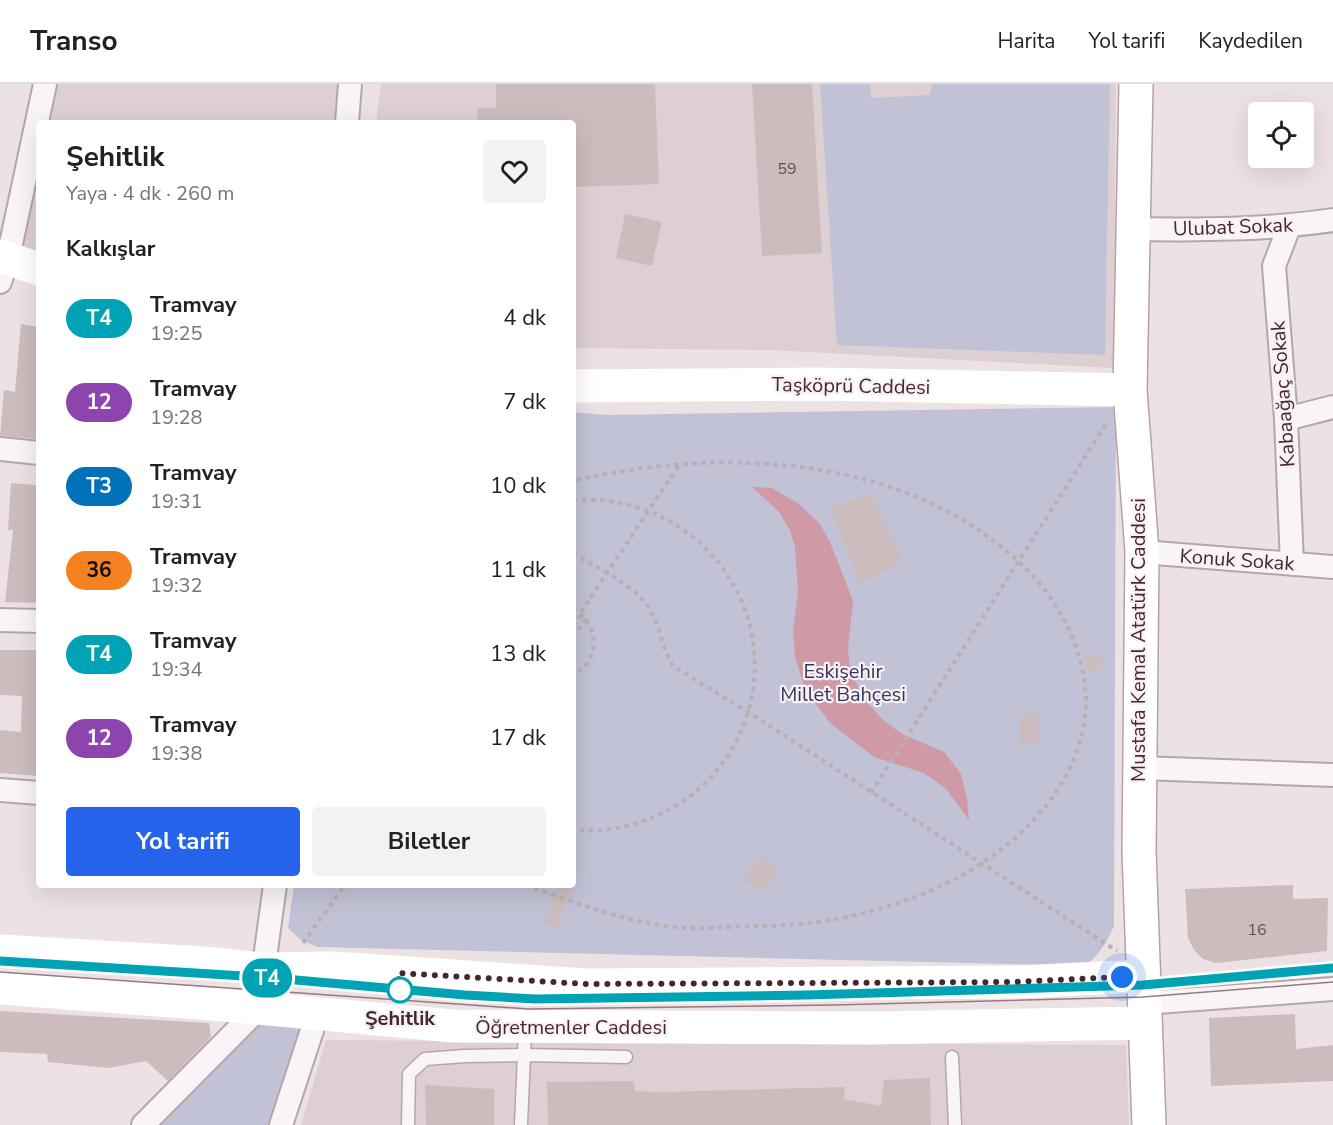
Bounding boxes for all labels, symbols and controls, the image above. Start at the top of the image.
text: Transo [30,22,118,60]
text: Harita [997,27,1055,55]
text: Yol tarifi [1088,27,1165,55]
text: Kaydedilen [1198,27,1303,55]
map controls [1248,102,1314,168]
button: locate [1248,102,1314,168]
text: Şehitlik [66,138,164,176]
button: heart [483,140,546,203]
house number: 59 [777,158,797,180]
text: Yaya · 4 dk · 260 m [66,180,234,207]
street label: Ulubat Sokak [1173,211,1294,243]
text: Kalkışlar [66,234,155,264]
text: Tramvay [150,290,237,320]
text: 4 dk [503,303,546,333]
text: T4 [86,304,112,332]
street label: Kabaağaç Sokak [1264,319,1302,468]
text: 19:25 [150,320,203,347]
street label: Taşköprü Caddesi [771,371,931,401]
text: Tramvay [150,374,237,404]
text: 7 dk [503,387,546,417]
text: 12 [86,388,112,416]
text: 19:28 [150,404,203,431]
text: Tramvay [150,458,237,488]
text: 10 dk [490,471,546,501]
text: T3 [86,472,112,500]
text: 19:31 [150,488,203,515]
street label: Mustafa Kemal Atatürk Caddesi [1125,498,1152,782]
text: Tramvay [150,542,237,572]
street label: Konuk Sokak [1179,543,1296,578]
text: 11 dk [490,555,546,585]
text: 36 [86,556,112,584]
text: 19:32 [150,572,203,599]
text: Tramvay [150,626,237,656]
text: 13 dk [490,639,546,669]
text: T4 [86,640,112,668]
text: 19:34 [150,656,203,683]
park label: Eskişehir Millet Bahçesi [780,658,906,708]
text: Tramvay [150,710,237,740]
text: 17 dk [490,723,546,753]
text: 12 [86,724,112,752]
text: 19:38 [150,740,203,767]
button: Yol tarifi [66,807,300,876]
button: Biletler [312,807,546,876]
house number: 16 [1247,919,1267,941]
line badge: T4 [240,958,294,998]
your location [1107,962,1137,992]
text: T4 [254,964,280,992]
marker: Şehitlik [387,977,413,1003]
place label: Şehitlik [365,1005,436,1032]
street label: Öğretmenler Caddesi [475,1014,667,1041]

